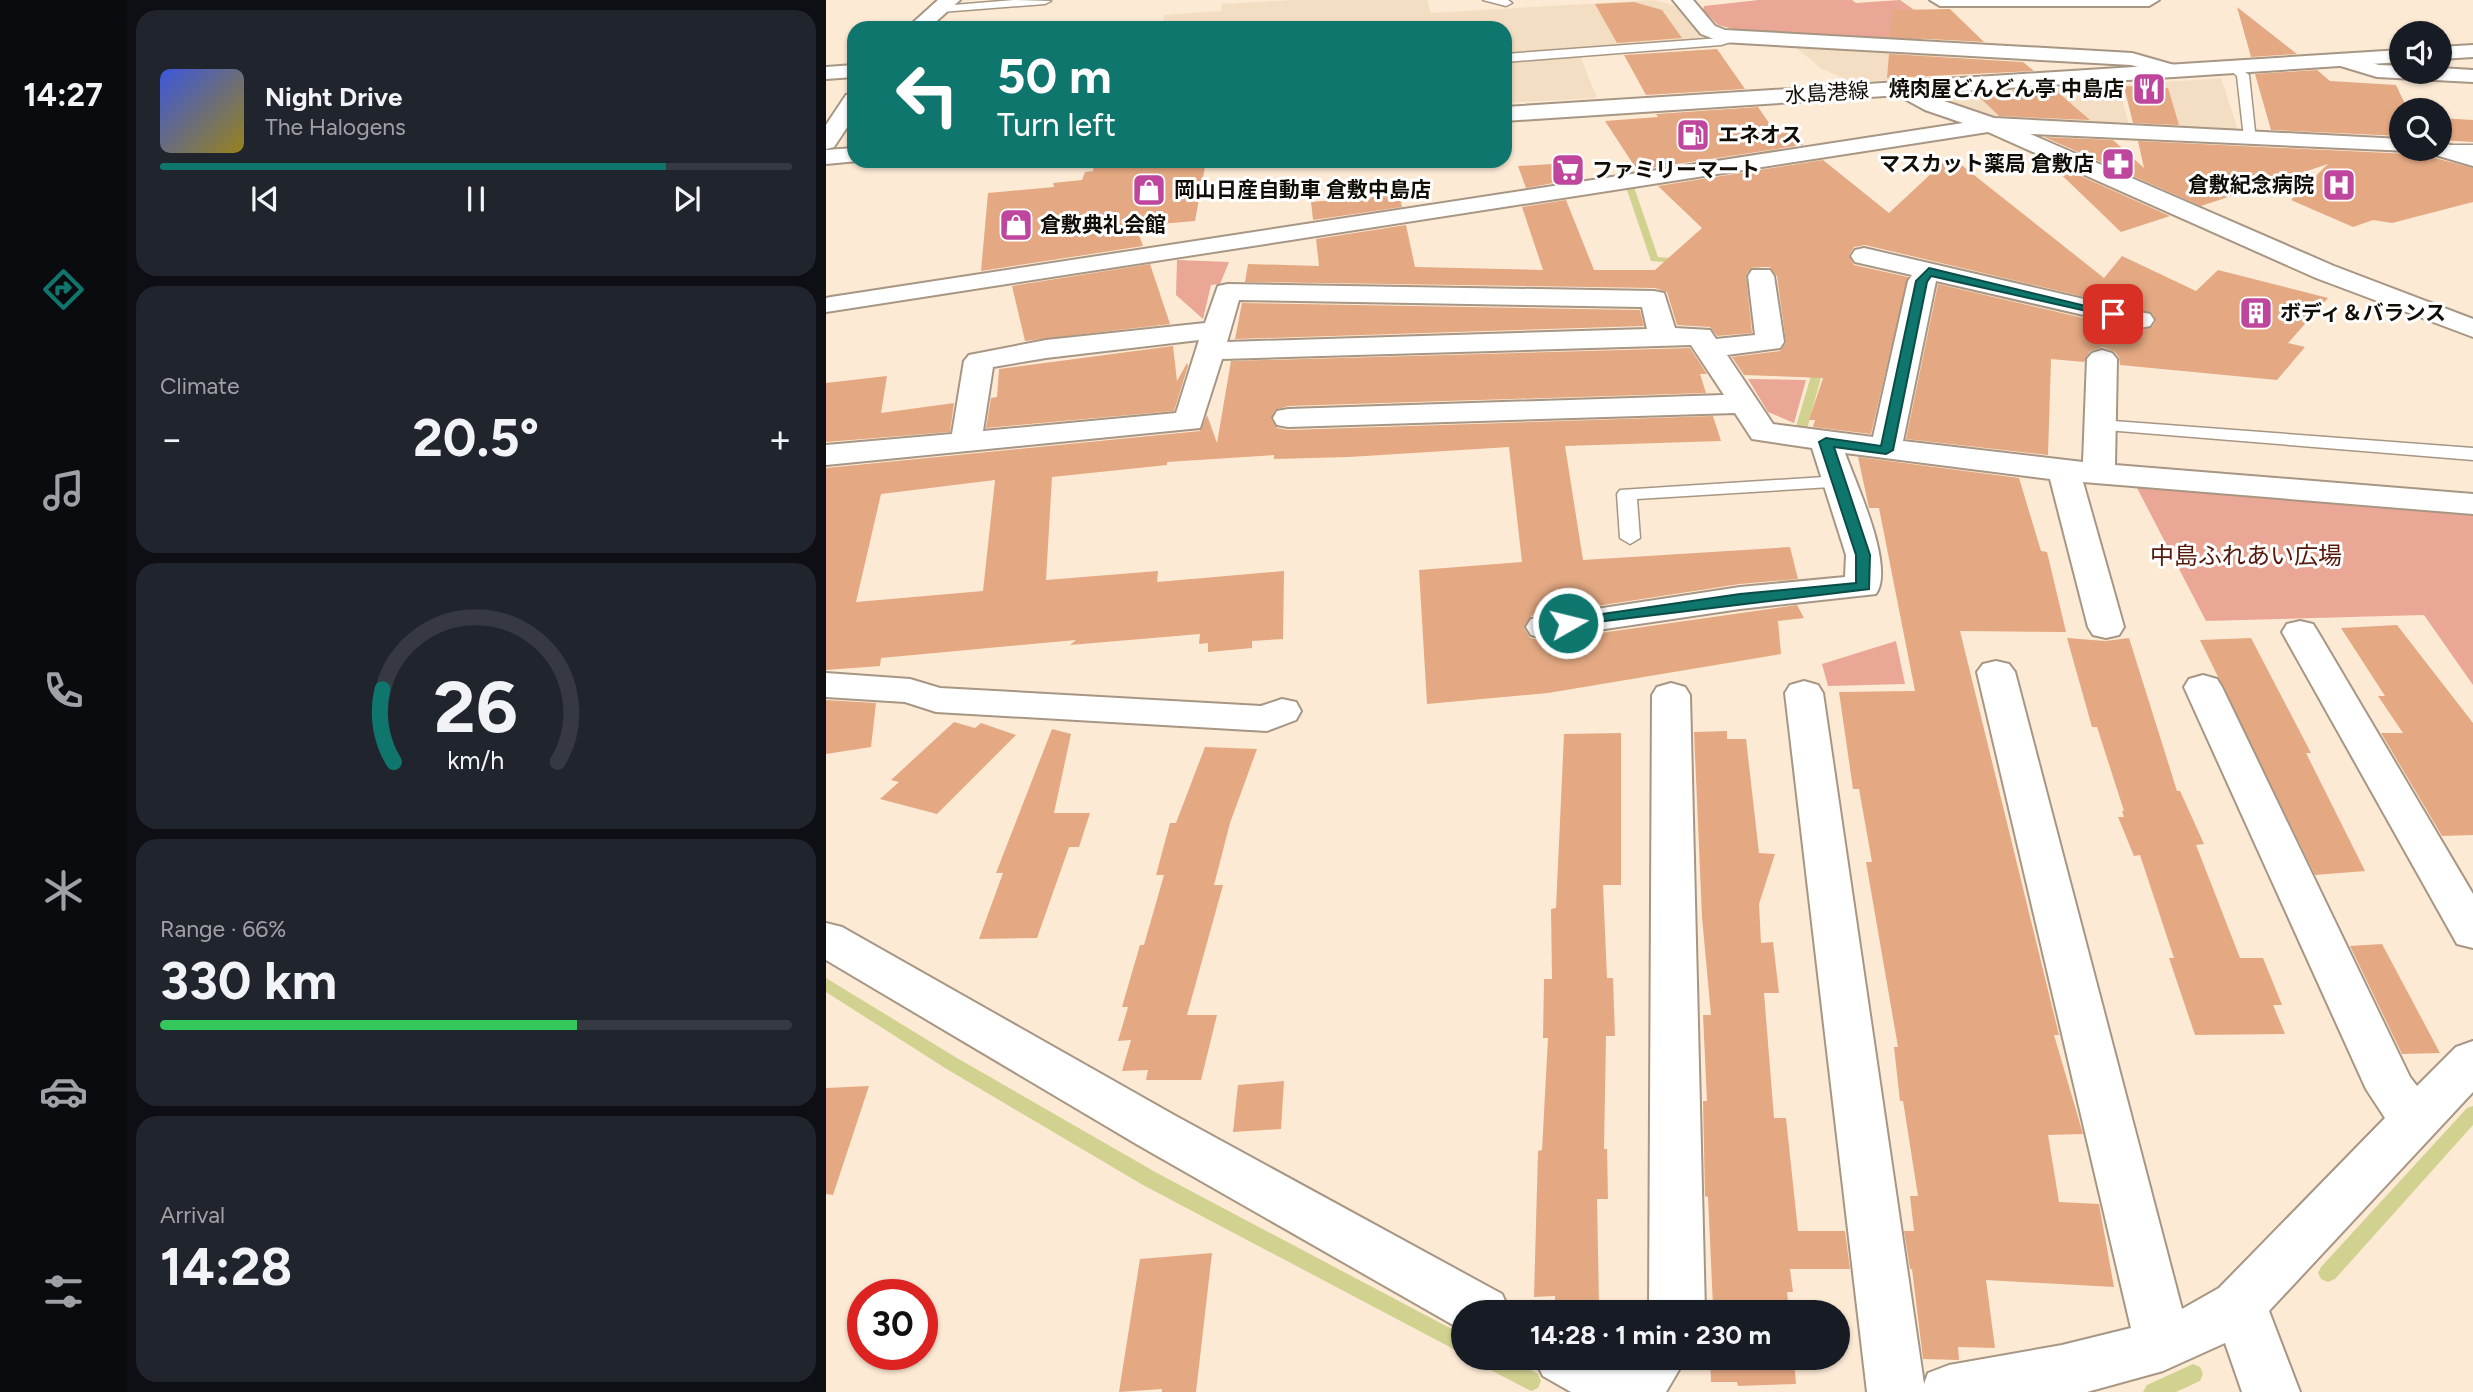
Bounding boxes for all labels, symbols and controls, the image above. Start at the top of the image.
map controls [2389,21,2452,161]
button: sound [2389,21,2452,84]
text: 50 m [997,46,1112,105]
icon: left [882,49,973,140]
restaurant icon: 焼肉屋どんどん亭 中島店 [2130,70,2168,108]
text: 14:27 [23,76,103,114]
place label: 焼肉屋どんどん亭 中島店 [1889,76,2124,101]
street label: 水島港線 [1784,77,1870,108]
text: Night Drive [265,81,402,113]
button: search [2389,98,2452,161]
text: Turn left [997,106,1116,144]
text: The Halogens [265,113,406,141]
fuel station icon: エネオス [1674,116,1712,154]
place label: エネオス [1718,122,1802,147]
pharmacy icon: マスカット薬局 倉敷店 [2099,145,2137,183]
supermarket icon: ファミリーマート [1549,151,1587,189]
place label: マスカット薬局 倉敷店 [1879,151,2094,176]
place label: ファミリーマート [1592,157,1760,182]
hospital icon: 倉敷紀念病院 [2320,166,2358,204]
shop icon: 岡山日産自動車 倉敷中島店 [1130,171,1168,209]
place label: 倉敷紀念病院 [2188,172,2314,197]
place label: 岡山日産自動車 倉敷中島店 [1174,177,1431,202]
icon: previous [246,180,284,218]
icon: pause [457,180,495,218]
icon: next [668,180,706,218]
shop icon: 倉敷典礼会館 [997,206,1035,244]
place label: 倉敷典礼会館 [1040,212,1166,237]
icon: directions [39,265,88,314]
pin [2083,284,2143,344]
building icon: ボディ＆バランス [2237,294,2275,332]
icon: arrive [2094,295,2132,333]
place label: ボディ＆バランス [2280,300,2446,325]
text: Climate [160,372,239,400]
text: 20.5° [413,407,539,469]
text: − [160,416,184,462]
text: + [768,416,792,462]
icon: music [39,466,88,515]
park label: 中島ふれあい広場 [2150,541,2342,570]
position arrow [1531,586,1605,660]
text: 26 [434,663,518,750]
icon: phone [39,666,88,715]
text: km/h [447,745,505,775]
icon: climate [39,866,88,915]
text: Range · 66% [160,915,286,943]
text: 330 km [160,950,337,1012]
icon: car [39,1067,88,1116]
text: Arrival [160,1201,225,1229]
text: 14:28 [160,1236,292,1298]
icon: filters [39,1267,88,1316]
speed limit sign: 30 [847,1279,938,1370]
text: 14:28 · 1 min · 230 m [1530,1319,1771,1351]

